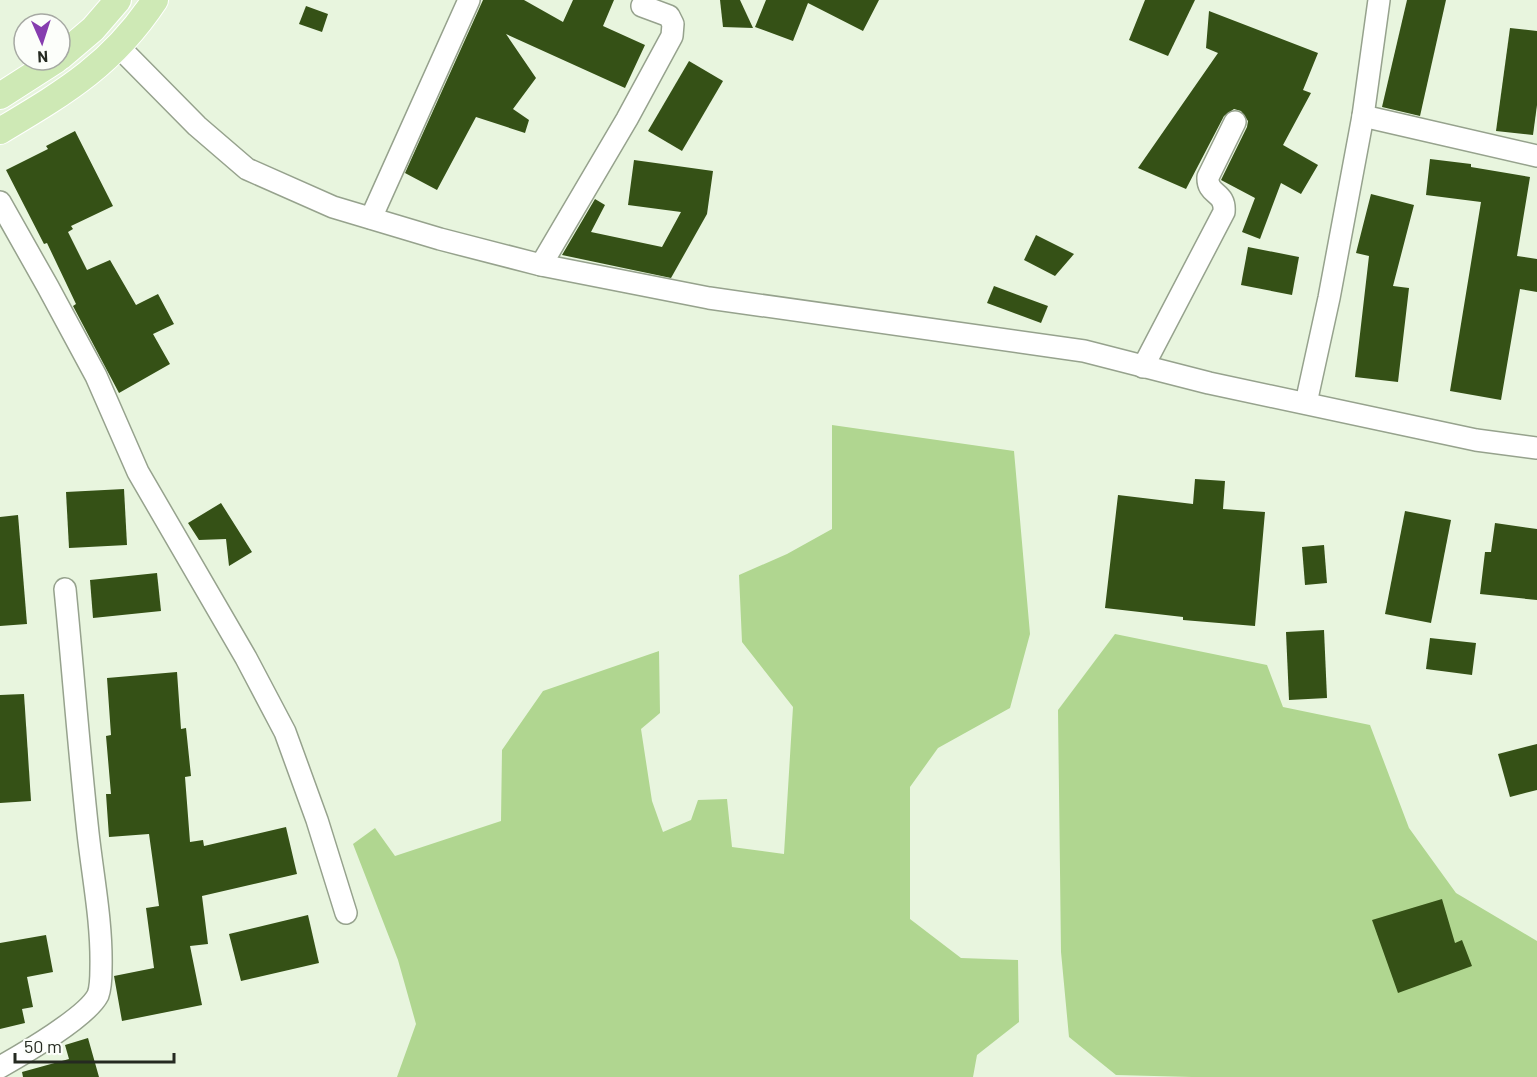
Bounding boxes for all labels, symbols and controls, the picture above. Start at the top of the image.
north arrow [12,12,72,72]
text: N [37,48,49,67]
scale bar [15,1026,174,1064]
text: 50 m [24,1035,62,1057]

